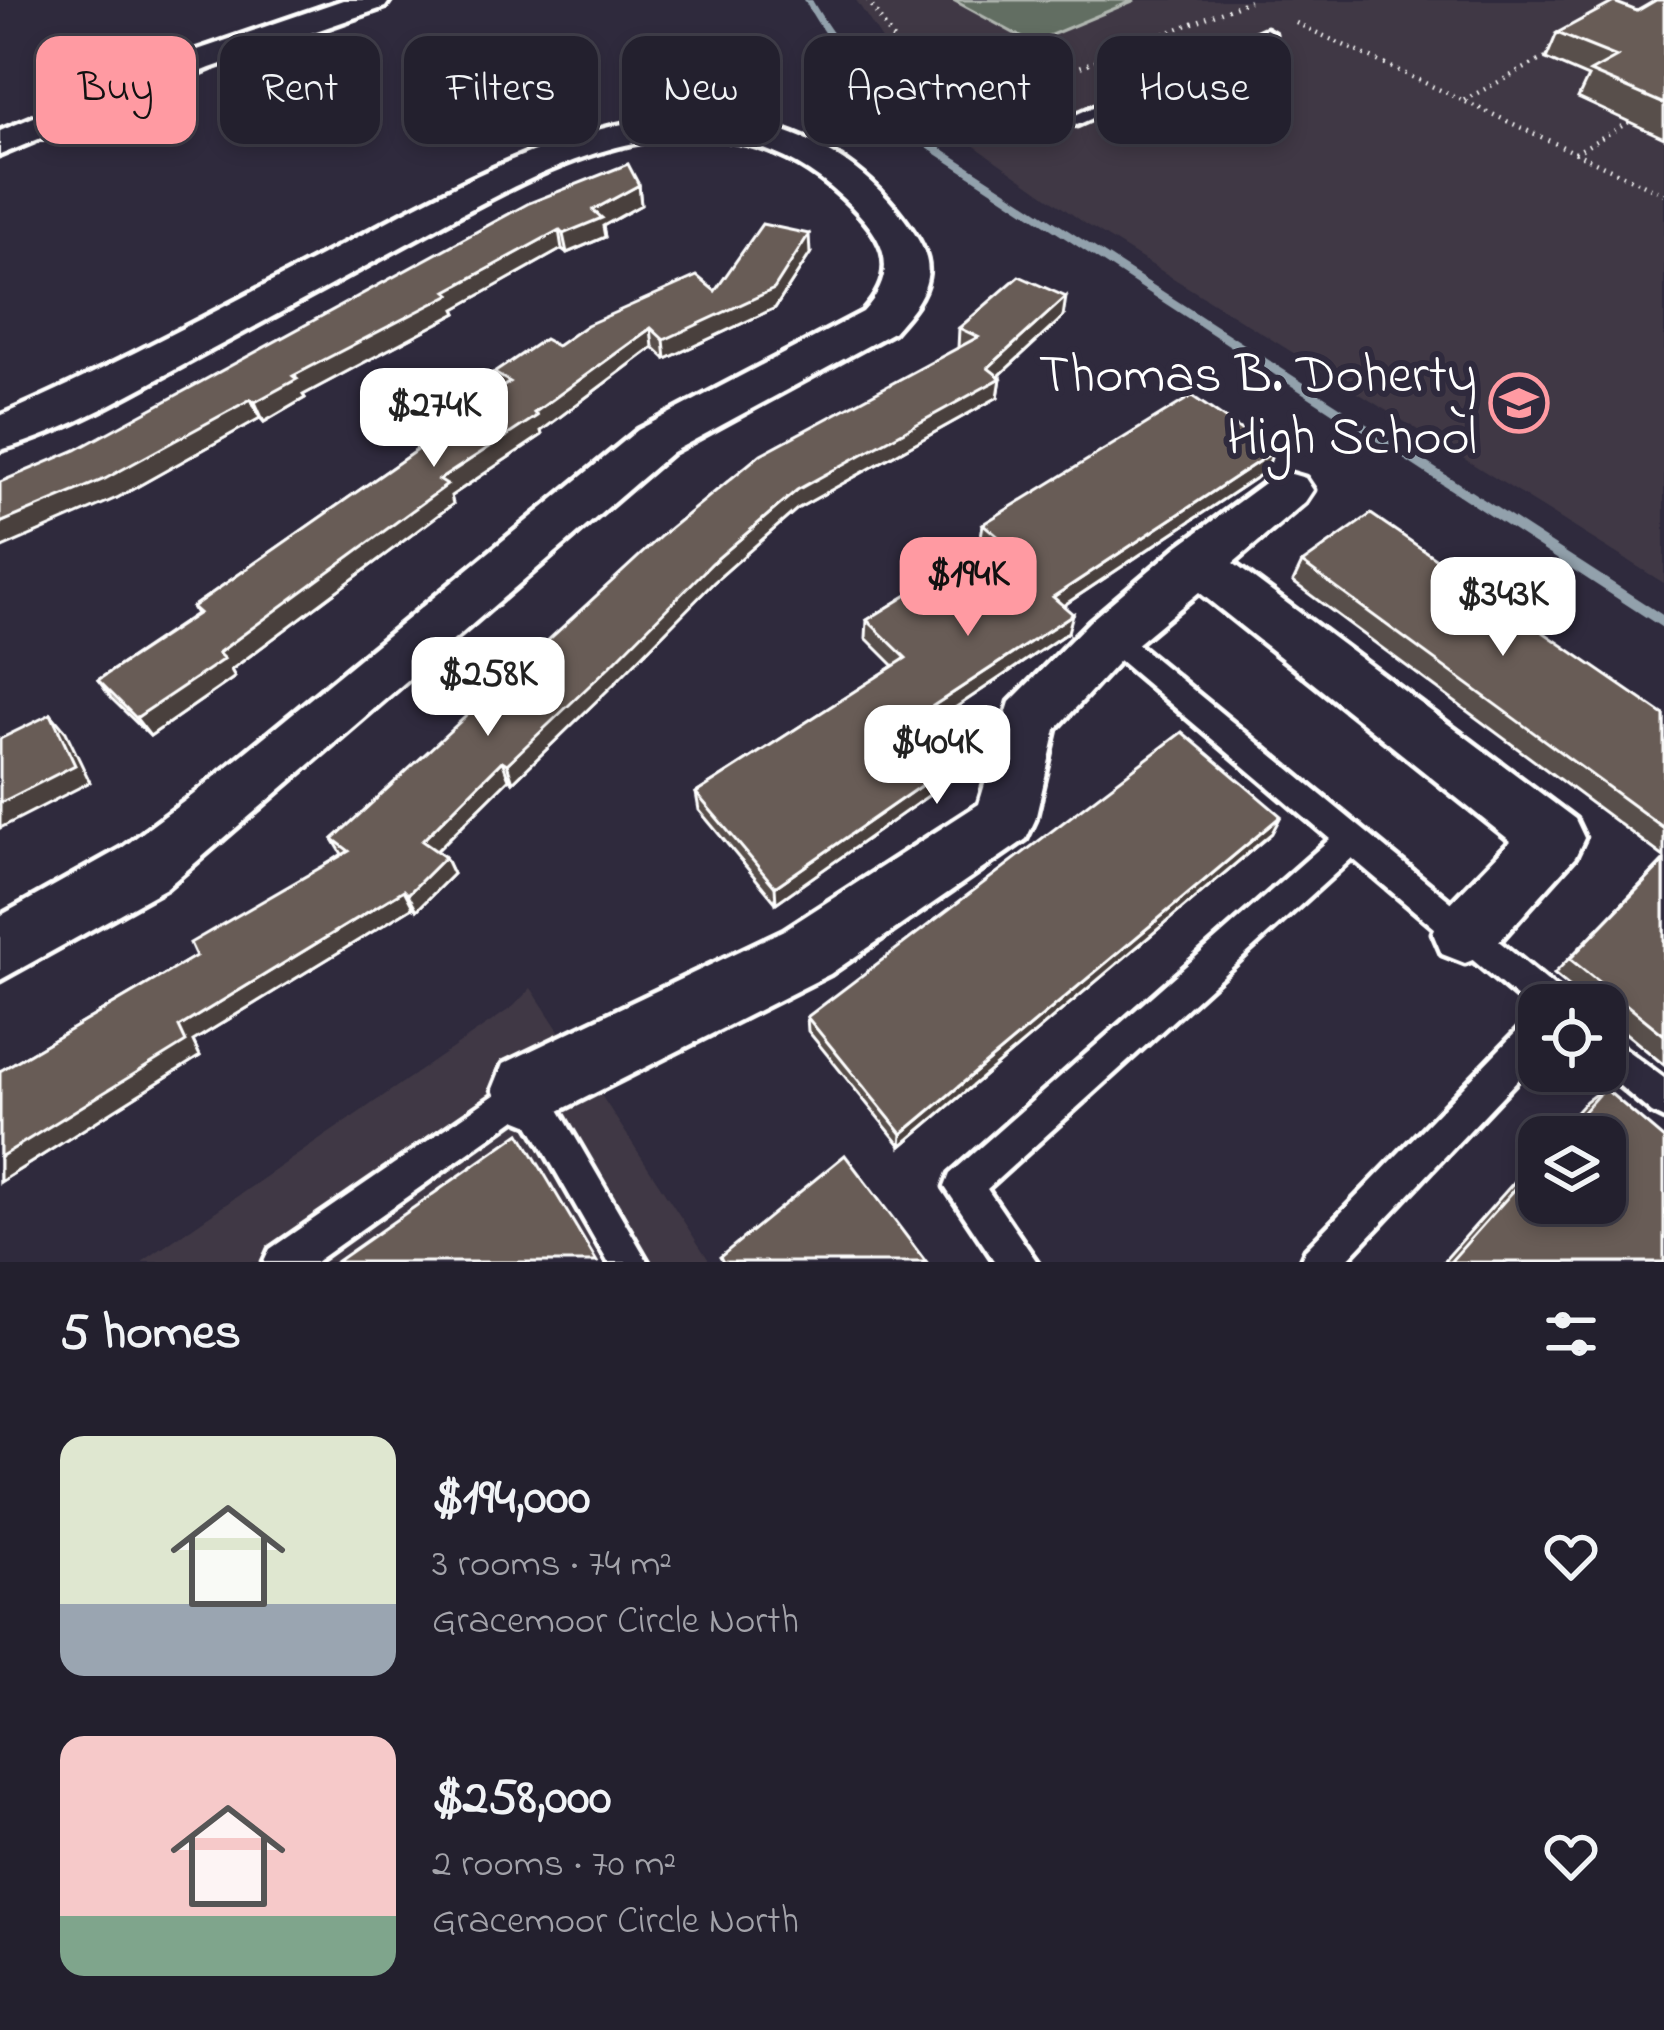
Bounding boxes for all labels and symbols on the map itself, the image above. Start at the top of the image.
place label: Thomas B. Doherty High School [1039,339,1477,480]
pin: $274K [350,368,518,470]
school or university icon: Thomas B. Doherty High School [1488,372,1550,434]
pin: $194K [884,537,1052,639]
pin: $343K [1419,557,1587,659]
pin: $258K [404,637,572,739]
pin: $404K [853,705,1021,807]

